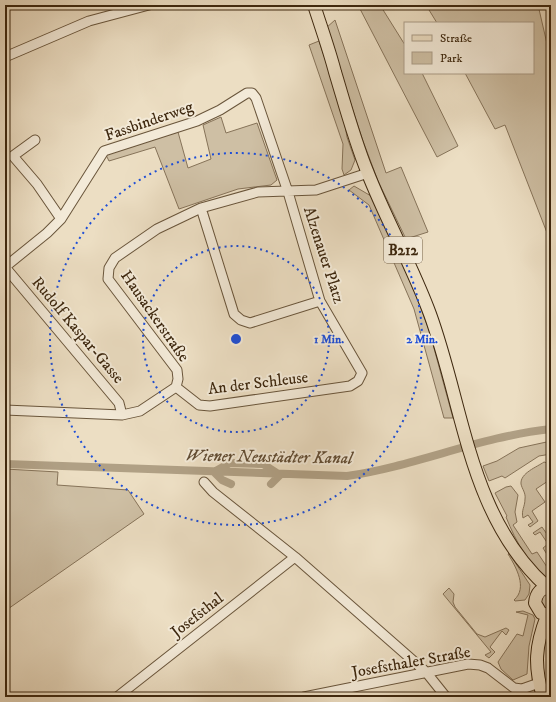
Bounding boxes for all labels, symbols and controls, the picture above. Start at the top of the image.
legend [404,22,534,74]
text: Straße [440,31,472,46]
text: Park [440,51,462,66]
street label: Fassbinderweg [102,96,196,145]
street label: Alzenauer Platz [299,204,349,306]
road number: B212 [384,237,422,263]
street label: Hausackerstraße [116,266,194,366]
street label: Rudolf Kaspar-Gasse [27,272,129,388]
centre of rings [229,332,243,346]
text: 1 Min. [314,332,344,347]
text: 2 Min. [406,332,438,347]
street label: An der Schleuse [207,367,310,399]
water label: Wiener Neustädter Kanal [185,445,354,469]
street label: Josefsthal [165,588,227,643]
street label: Josefsthaler Straße [348,642,472,683]

